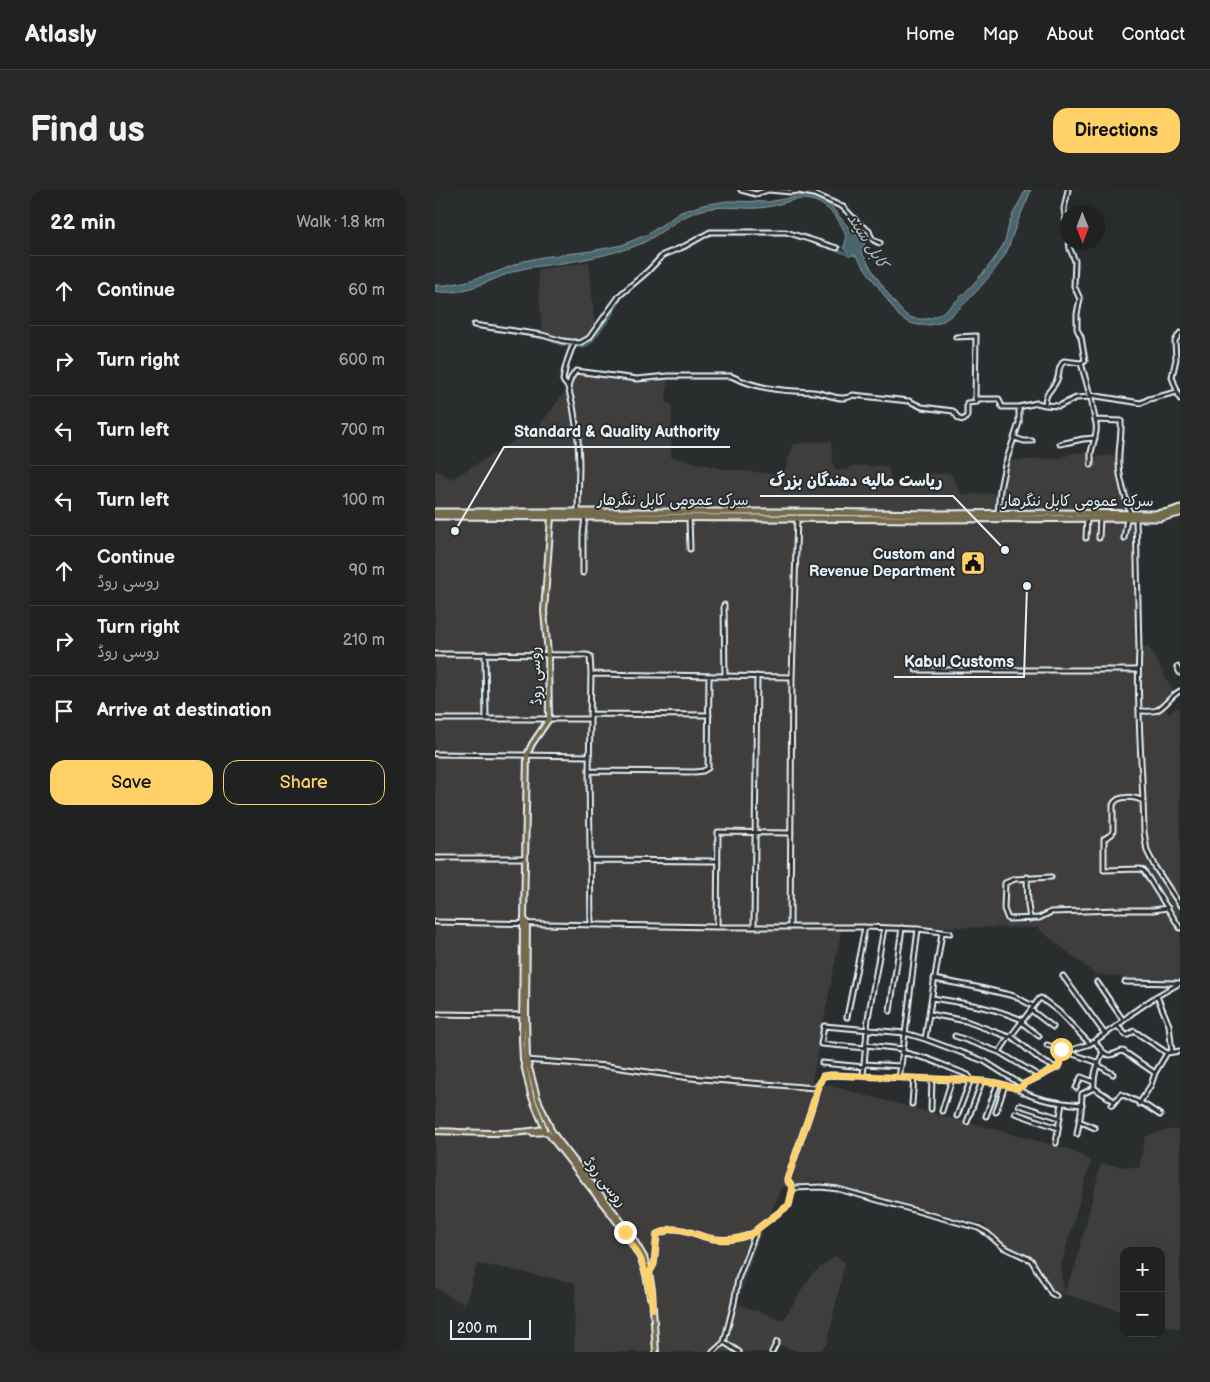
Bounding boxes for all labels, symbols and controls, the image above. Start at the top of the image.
text: Atlasly [25,20,96,49]
text: Home [906,24,955,45]
text: Map [983,24,1019,45]
text: About [1047,24,1094,45]
text: Contact [1122,24,1185,45]
button: Directions [1053,108,1180,153]
text: Find us [30,109,145,152]
north arrow [1060,205,1105,250]
text: 22 min [50,210,116,235]
water label: کابل سيند [843,210,893,275]
text: Walk · 1.8 km [296,213,385,232]
icon: ahead [50,277,78,305]
text: Continue [97,279,175,302]
text: 60 m [348,281,385,300]
icon: right [50,347,78,375]
text: Turn right [97,349,180,372]
text: 600 m [339,351,385,370]
callout: Standard & Quality Authority [504,416,730,447]
icon: left [50,417,78,445]
text: Turn left [97,419,169,442]
text: 700 m [341,421,385,440]
text: Standard & Quality Authority [514,423,720,442]
callout: ریاست مالیه دهندگان بزرگ [760,465,953,496]
text: ریاست مالیه دهندگان بزرگ [769,470,943,491]
icon: left [50,487,78,515]
text: Turn left [97,489,169,512]
text: 100 m [342,491,385,510]
street label: سرک عمومی کابل ننگرهار [596,491,749,510]
street label: سرک عمومی کابل ننگرهار [1001,492,1154,511]
place label: Custom and Revenue Department [809,545,955,581]
text: Continue [97,546,175,569]
public building icon: Custom and Revenue Department [960,550,986,576]
icon: ahead [50,557,78,585]
text: 90 m [349,561,385,580]
text: روسی روڈ [97,573,160,592]
text: Turn right [97,616,180,639]
icon: right [50,627,78,655]
text: 210 m [343,631,385,650]
text: روسی روڈ [97,643,160,662]
street label: روسی روڈ [525,646,547,706]
callout: Kabul Customs [894,646,1024,677]
text: Kabul Customs [904,653,1014,672]
icon: arrive [50,697,78,725]
text: Arrive at destination [97,699,272,722]
button: Save [50,760,213,805]
button: Share [223,760,385,805]
route start [1050,1038,1073,1061]
street label: روسی روڈ [579,1153,631,1211]
route end [614,1221,637,1244]
map controls [1120,1247,1165,1337]
button: + [1120,1247,1165,1292]
button: − [1120,1292,1165,1337]
scale bar [450,1317,531,1340]
text: 200 m [457,1320,497,1337]

